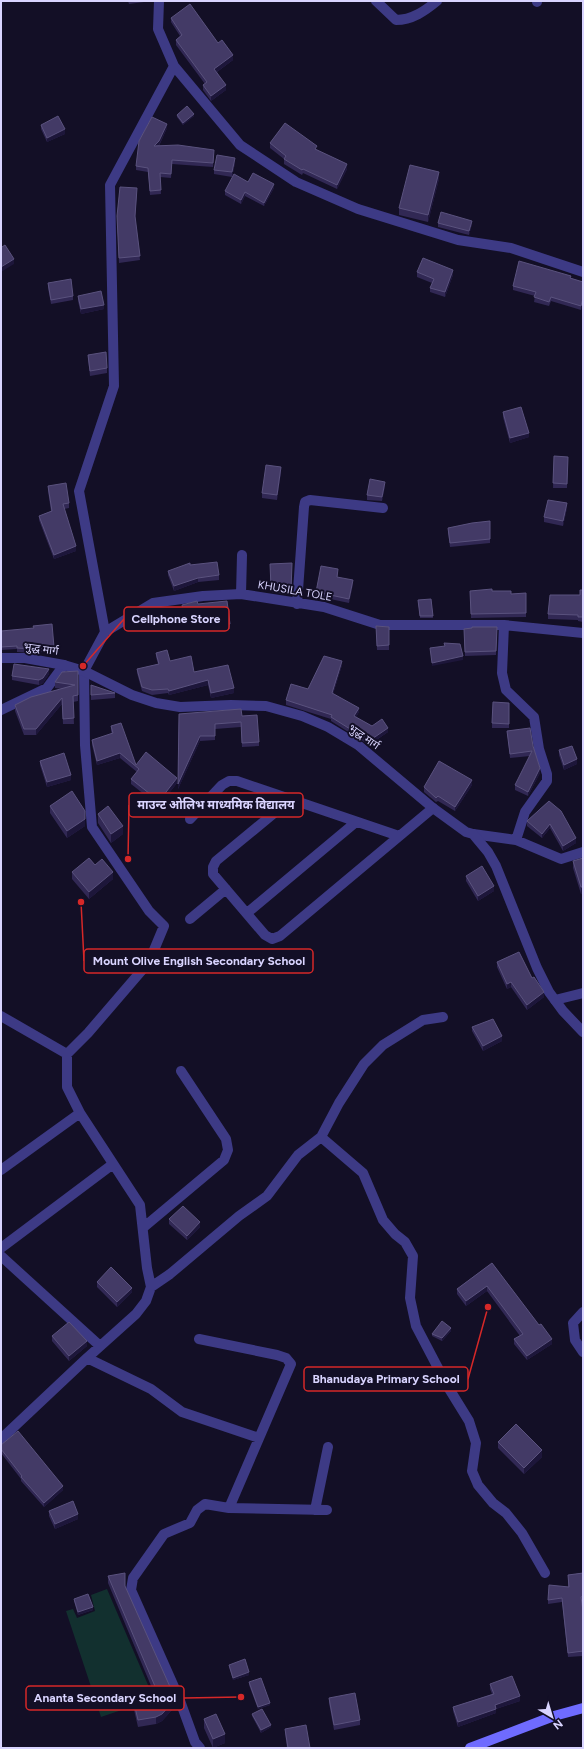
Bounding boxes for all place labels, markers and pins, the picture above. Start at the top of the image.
callout: Cellphone Store [124,607,229,631]
callout: माउन्ट ओलिभ माध्यमिक विद्यालय [129,793,303,817]
callout: Mount Olive English Secondary School [84,949,313,973]
callout: Bhanudaya Primary School [304,1367,468,1391]
callout: Ananta Secondary School [26,1686,184,1710]

